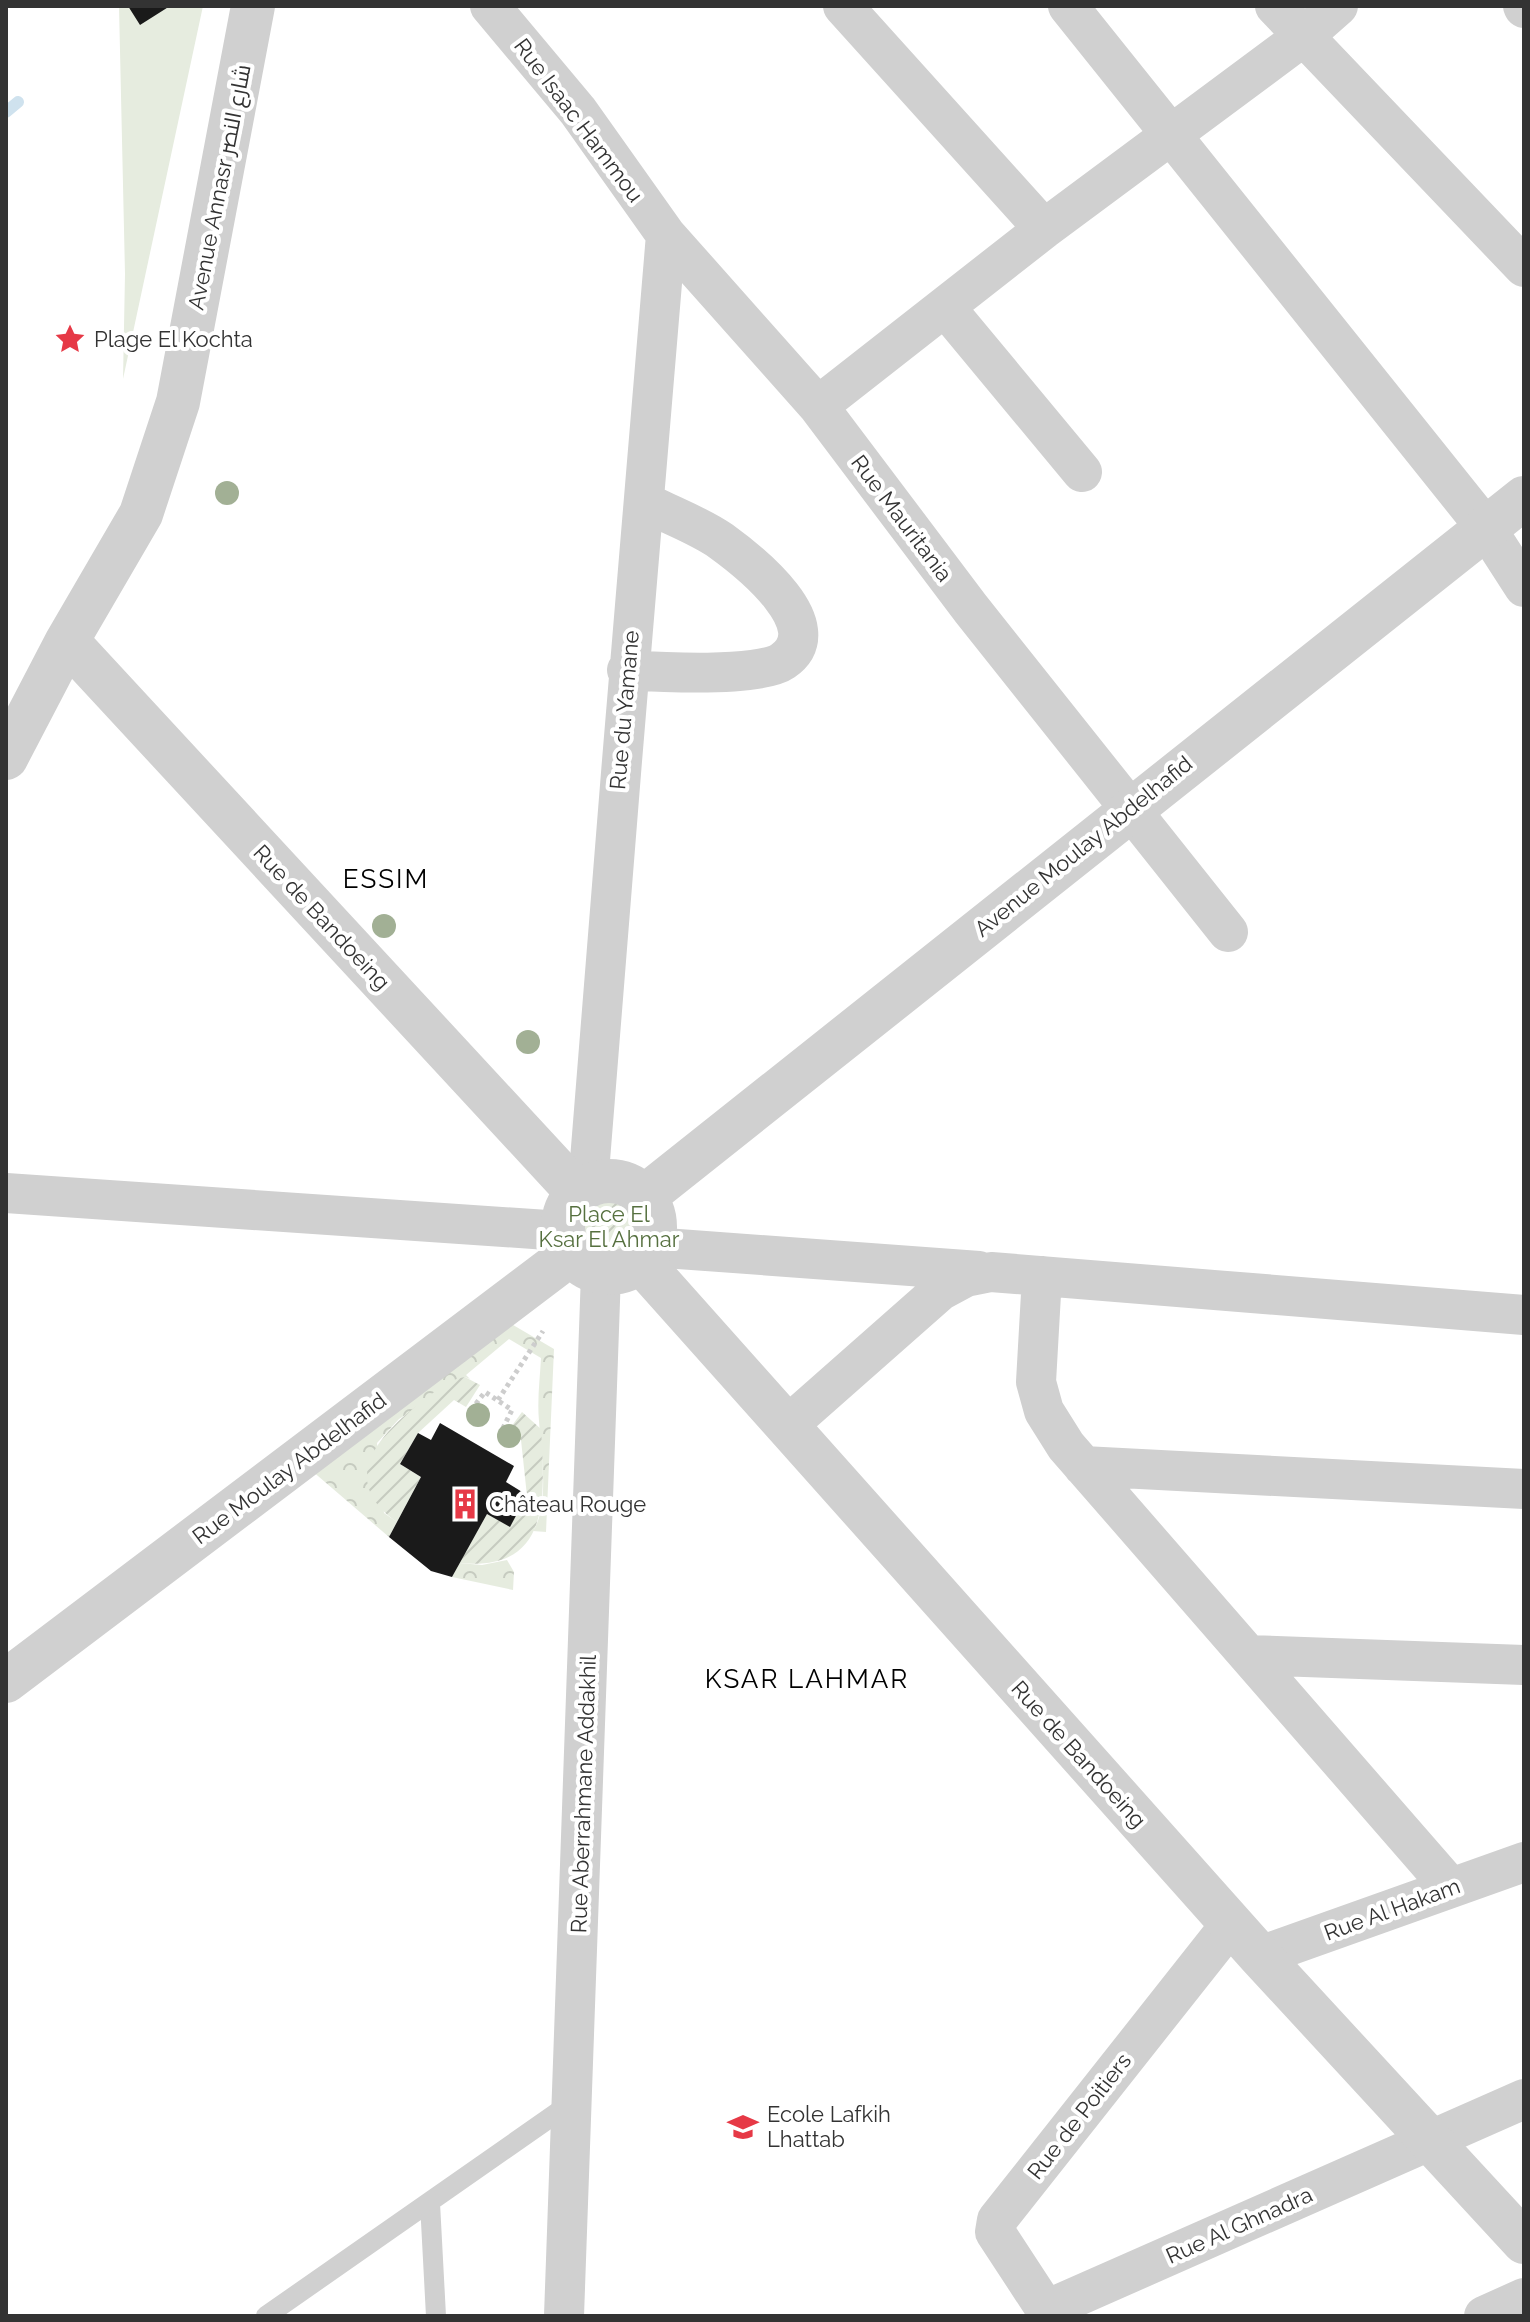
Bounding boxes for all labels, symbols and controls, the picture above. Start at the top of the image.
street label: Rue Isaac Hammou [509,33,649,207]
street label: Avenue Annasr شارع النصر [182,62,258,312]
place icon: Plage El Kochta [53,322,87,356]
place label: Plage El Kochta [94,326,253,352]
street label: Rue Mauritania [846,450,958,586]
street label: Rue du Yamane [604,629,644,791]
street label: Avenue Moulay Abdelhafid [969,750,1197,942]
street label: Rue de Bandoeing [248,839,396,995]
district label: ESSIM [343,864,429,894]
park label: Place El Ksar El Ahmar [539,1201,680,1252]
street label: Rue Moulay Abdelhafid [187,1387,391,1549]
building icon: Château Rouge [448,1487,482,1521]
place label: Château Rouge [489,1491,646,1517]
street label: Rue Aberrahmane Addakhil [565,1654,601,1934]
district label: KSAR LAHMAR [705,1664,909,1694]
street label: Rue de Bandoeing [1006,1675,1152,1833]
street label: Rue Al Hakam [1320,1872,1464,1946]
street label: Rue de Poitiers [1022,2048,1136,2184]
place label: Ecole Lafkih Lhattab [767,2101,891,2152]
school or university icon: Ecole Lafkih Lhattab [726,2110,760,2144]
street label: Rue Al Ghnadra [1162,2181,1316,2269]

